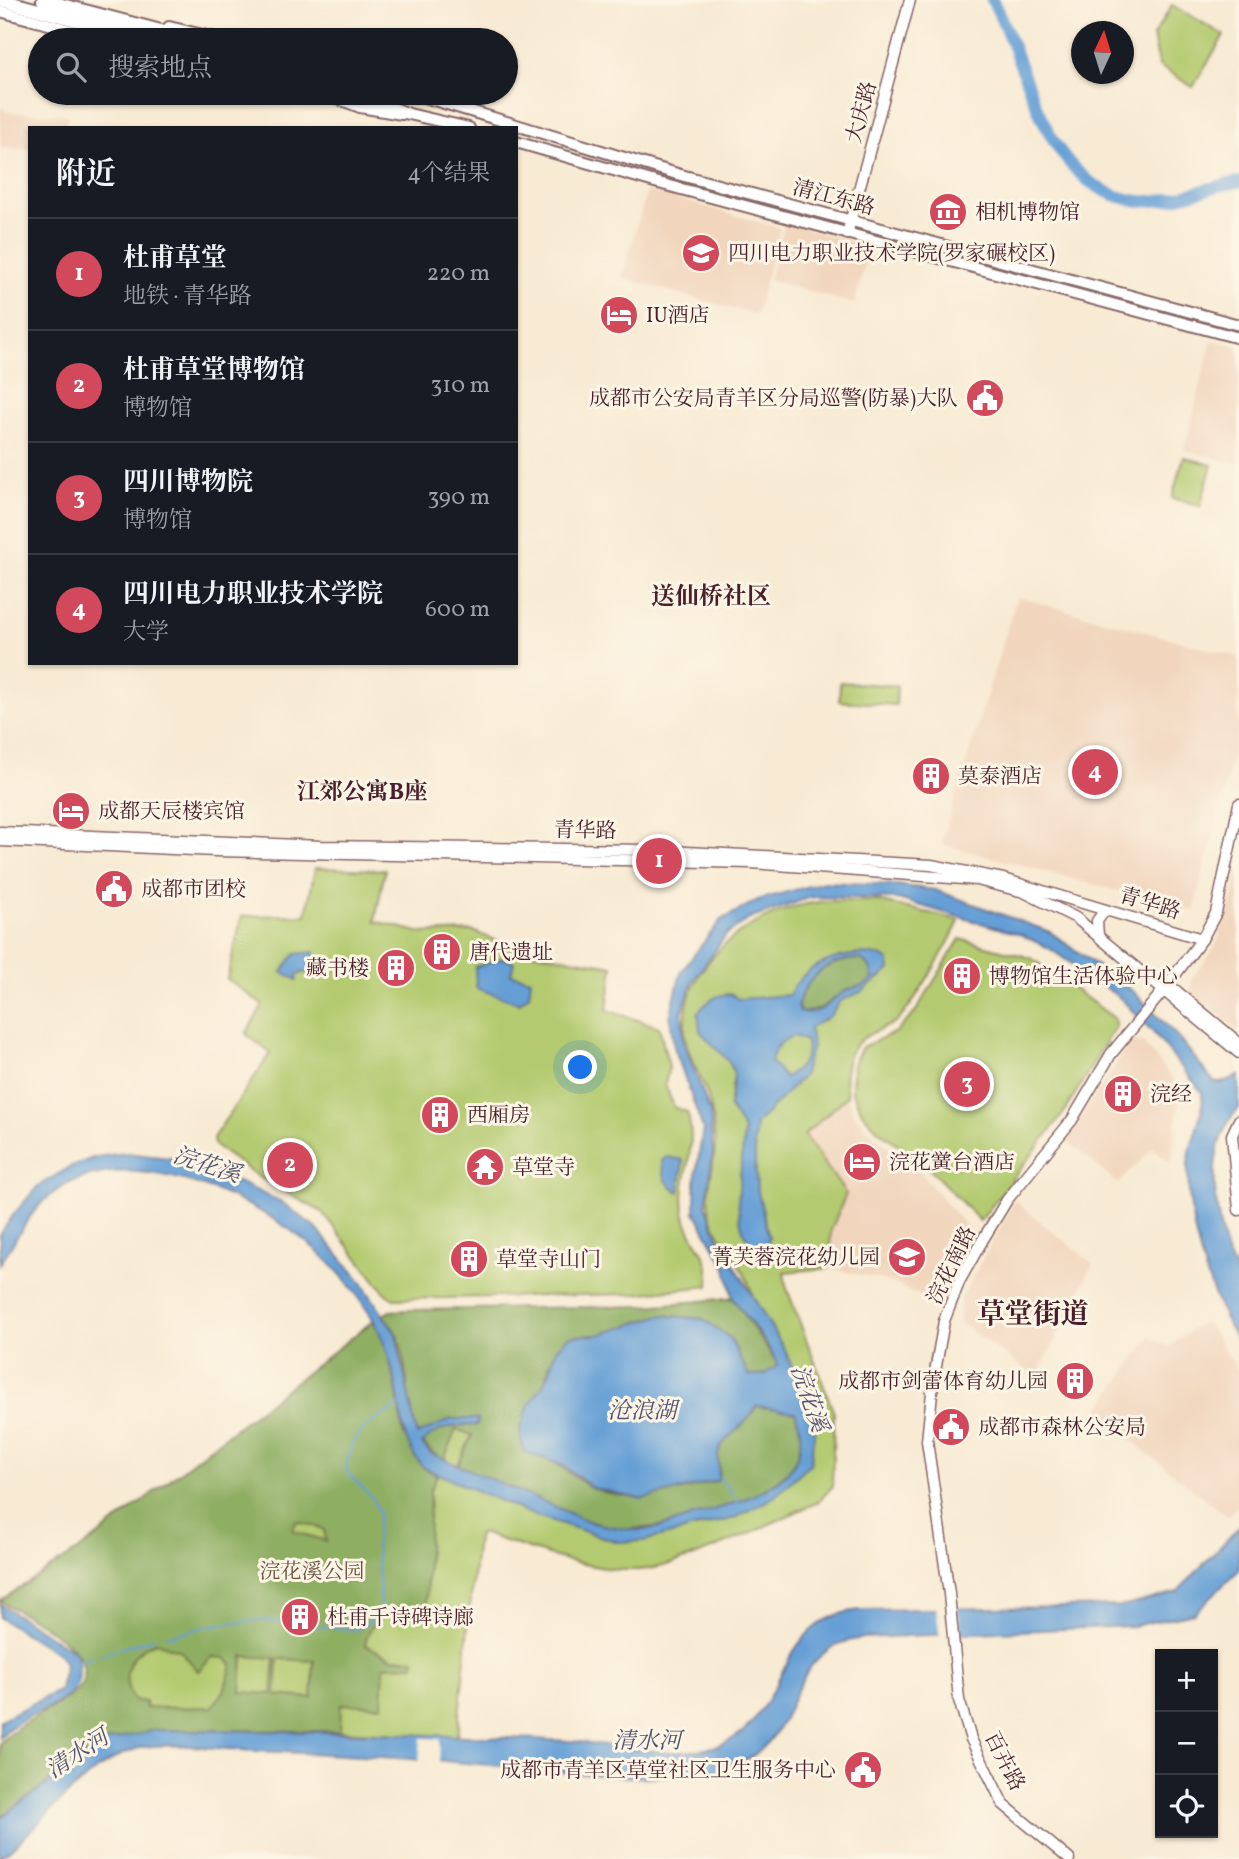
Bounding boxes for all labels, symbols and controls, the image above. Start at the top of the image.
north arrow [1071,21,1134,84]
search box [28,28,518,105]
icon: search [52,48,90,86]
text: 搜索地点 [108,51,212,87]
street label: 大庆路 [840,78,885,147]
text: 附近 [56,154,116,196]
text: 4个结果 [407,158,490,190]
street label: 清江东路 [789,174,878,223]
museum icon: 相机博物馆 [927,191,969,233]
place label: 相机博物馆 [975,199,1080,228]
school or university icon: 四川电力职业技术学院(罗家碾校区) [680,232,722,274]
place label: 四川电力职业技术学院(罗家碾校区) [728,240,1055,269]
text: 杜甫草堂 [123,241,227,277]
text: 1 [74,258,84,290]
text: 220 m [427,258,490,290]
text: 地铁 · 青华路 [123,281,252,313]
hotel icon: IU酒店 [598,294,640,336]
place label: IU酒店 [646,302,710,331]
text: 杜甫草堂博物馆 [123,353,305,389]
text: 2 [73,370,85,402]
text: 310 m [430,370,490,402]
public building icon: 成都市公安局青羊区分局巡警(防暴)大队 [964,377,1006,419]
place label: 成都市公安局青羊区分局巡警(防暴)大队 [589,385,958,414]
text: 博物馆 [123,393,192,425]
text: 四川博物院 [123,465,253,501]
text: 3 [73,482,85,514]
text: 390 m [427,482,490,514]
text: 博物馆 [123,505,192,537]
text: 四川电力职业技术学院 [123,577,383,613]
district label: 送仙桥社区 [651,581,771,615]
text: 4 [72,594,86,626]
text: 600 m [425,594,490,626]
text: 大学 [123,617,169,649]
pin: 4 [1072,746,1118,798]
building icon: 莫泰酒店 [910,755,952,797]
place label: 莫泰酒店 [958,763,1042,792]
district label: 江郊公寓B座 [297,777,427,809]
hotel icon: 成都天辰楼宾馆 [50,790,92,832]
place label: 成都天辰楼宾馆 [98,798,245,827]
street label: 青华路 [553,816,617,847]
pin: 1 [636,835,682,887]
public building icon: 成都市团校 [93,868,135,910]
place label: 成都市团校 [141,876,246,905]
street label: 青华路 [1115,881,1184,928]
building icon: 唐代遗址 [421,931,463,973]
place label: 唐代遗址 [469,939,553,968]
building icon: 藏书楼 [375,947,417,989]
place label: 藏书楼 [306,955,369,984]
building icon: 博物馆生活体验中心 [941,955,983,997]
place label: 博物馆生活体验中心 [989,963,1178,992]
your location [563,1050,597,1084]
pin: 3 [944,1058,990,1110]
building icon: 浣经 [1102,1073,1144,1115]
place label: 浣经 [1150,1081,1192,1110]
building icon: 西厢房 [419,1094,461,1136]
place label: 西厢房 [467,1102,530,1131]
pin: 2 [267,1139,313,1191]
water label: 浣花溪 [169,1140,247,1193]
hotel icon: 浣花黉台酒店 [841,1141,883,1183]
temple icon: 草堂寺 [464,1146,506,1188]
place label: 浣花黉台酒店 [889,1149,1015,1178]
place label: 草堂寺 [512,1154,575,1183]
street label: 浣花南路 [921,1222,984,1310]
school or university icon: 菁芙蓉浣花幼儿园 [886,1236,928,1278]
building icon: 草堂寺山门 [448,1238,490,1280]
place label: 菁芙蓉浣花幼儿园 [712,1244,880,1273]
place label: 草堂寺山门 [496,1246,601,1275]
district label: 草堂街道 [977,1296,1089,1335]
building icon: 成都市剑蕾体育幼儿园 [1054,1360,1096,1402]
water label: 浣花溪 [782,1361,835,1439]
place label: 成都市剑蕾体育幼儿园 [838,1368,1048,1397]
water label: 沧浪湖 [608,1396,681,1428]
public building icon: 成都市森林公安局 [930,1406,972,1448]
place label: 成都市森林公安局 [978,1414,1146,1443]
park label: 浣花溪公园 [260,1558,365,1587]
building icon: 杜甫千诗碑诗廊 [279,1596,321,1638]
place label: 杜甫千诗碑诗廊 [327,1604,474,1633]
map controls [1155,1649,1218,1838]
button: + [1155,1649,1218,1712]
button: − [1155,1712,1218,1775]
water label: 清水河 [40,1720,119,1787]
water label: 清水河 [613,1726,686,1758]
street label: 百卉路 [976,1727,1031,1796]
public building icon: 成都市青羊区草堂社区卫生服务中心 [842,1749,884,1791]
place label: 成都市青羊区草堂社区卫生服务中心 [500,1757,836,1786]
button: locate [1155,1775,1218,1838]

